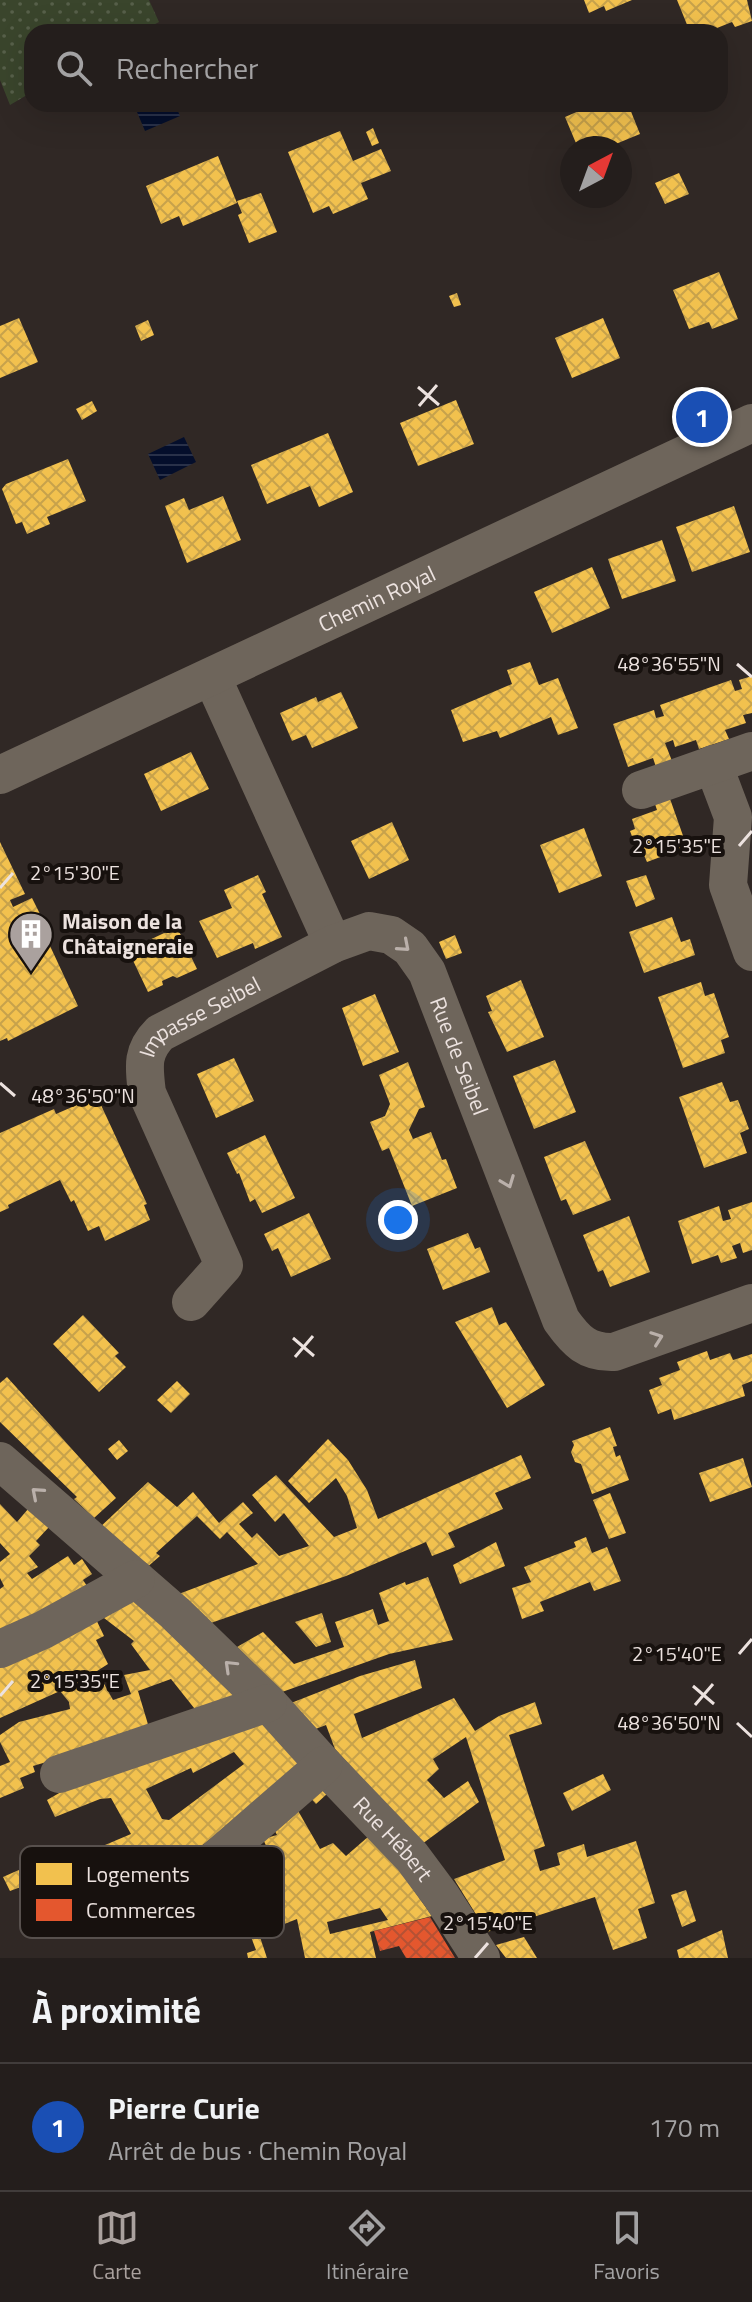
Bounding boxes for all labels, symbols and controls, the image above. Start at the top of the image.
search box [24,24,728,112]
text: Rechercher [116,45,259,91]
icon: search [52,46,96,90]
north arrow [560,136,632,208]
pin: 1 [676,387,728,447]
street label: Chemin Royal [312,557,441,641]
text: 48°36'55"N [617,648,721,679]
text: 2°15'35"E [632,830,722,861]
text: 2°15'30"E [30,857,120,888]
place label: Maison de la Châtaigneraie [62,904,194,963]
building icon: Maison de la Châtaigneraie [7,910,55,973]
one-way arrow [395,936,410,951]
street label: Impasse Seibel [130,967,266,1061]
street label: Rue de Seibel [421,992,498,1120]
text: 48°36'50"N [31,1080,135,1111]
one-way arrow [498,1174,515,1188]
your location [378,1200,418,1240]
one-way arrow [649,1331,663,1348]
one-way arrow [31,1488,46,1503]
text: 2°15'40"E [632,1638,722,1669]
one-way arrow [225,1661,239,1676]
text: 2°15'35"E [30,1665,120,1696]
text: 48°36'50"N [617,1707,721,1738]
street label: Rue Hébert [345,1788,442,1889]
legend [20,1846,284,1938]
text: Logements [86,1857,190,1891]
text: Commerces [86,1893,195,1927]
text: 2°15'40"E [443,1907,533,1938]
text: À proximité [32,1984,201,2036]
text: Pierre Curie [108,2085,260,2131]
text: 1 [51,2108,65,2147]
text: 170 m [649,2108,720,2147]
text: Arrêt de bus · Chemin Royal [108,2131,407,2170]
tab: Carte [92,2206,142,2288]
tab: Itinéraire [326,2206,409,2288]
tab: Favoris [593,2206,660,2288]

